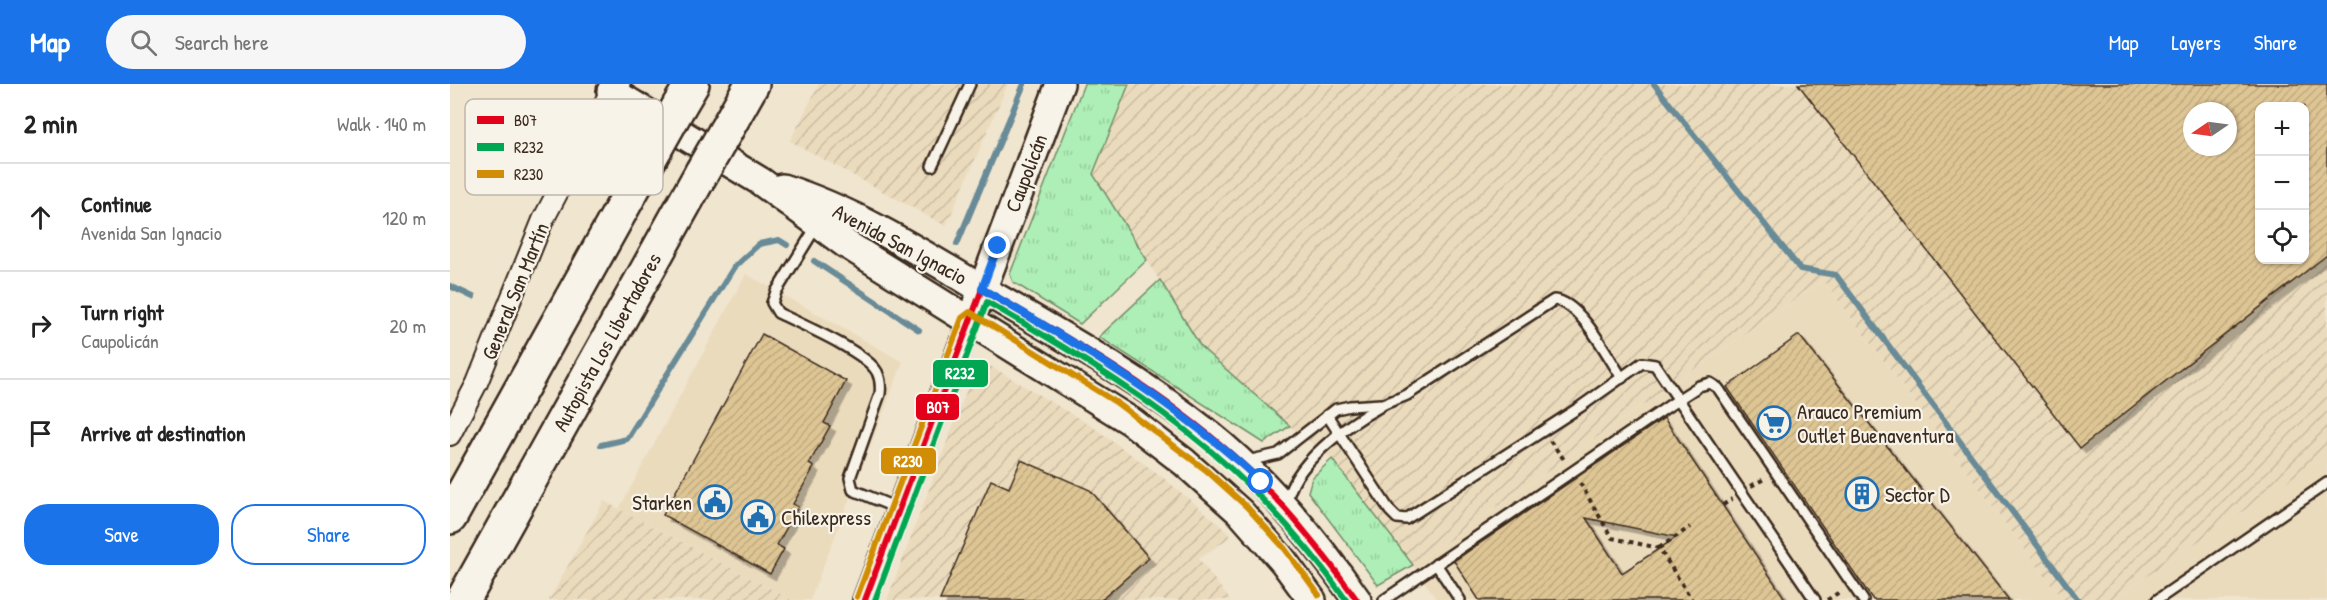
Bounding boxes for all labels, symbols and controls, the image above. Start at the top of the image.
search box [106,15,526,69]
text: Map [30,23,70,61]
icon: search [127,26,160,59]
text: Search here [175,27,269,57]
text: Map [2109,28,2138,57]
text: Layers [2171,28,2221,57]
text: Share [2254,28,2297,57]
legend [465,99,663,195]
north arrow [2183,102,2237,156]
map controls [2255,102,2309,264]
button: + [2255,102,2309,156]
text: 2 min [24,106,77,141]
text: B07 [514,109,537,131]
text: Walk · 140 m [337,110,426,137]
street label: Caupolicán [998,130,1054,216]
text: R232 [514,136,544,158]
button: − [2255,156,2309,210]
text: R230 [514,163,543,185]
text: Continue [81,189,152,219]
street label: Avenida San Ignacio [828,196,972,292]
icon: ahead [24,201,57,234]
text: 120 m [382,204,426,231]
button: locate [2255,210,2309,264]
street label: General San Martín [474,218,556,364]
text: Avenida San Ignacio [81,219,222,246]
route end [984,232,1010,258]
street label: Autopista Los Libertadores [546,248,668,436]
text: Turn right [81,297,164,327]
icon: right [24,309,57,342]
text: 20 m [389,312,426,339]
text: Caupolicán [81,327,159,354]
line badge: R232 [932,359,989,388]
text: R232 [945,362,975,384]
line badge: B07 [915,393,960,421]
text: B07 [926,396,950,418]
place label: Arauco Premium Outlet Buenaventura [1797,397,1954,450]
supermarket icon: Arauco Premium Outlet Buenaventura [1756,405,1792,441]
icon: arrive [24,417,57,450]
text: Arrive at destination [81,418,246,448]
line badge: R230 [880,447,937,475]
text: R230 [893,450,923,472]
route start [1247,468,1273,494]
building icon: Sector D [1844,476,1880,512]
place label: Sector D [1885,480,1950,509]
public building icon: Starken [697,484,733,520]
place label: Starken [632,488,692,517]
public building icon: Chilexpress [740,499,776,535]
place label: Chilexpress [781,503,871,532]
button: Save [24,504,219,565]
button: Share [231,504,426,565]

